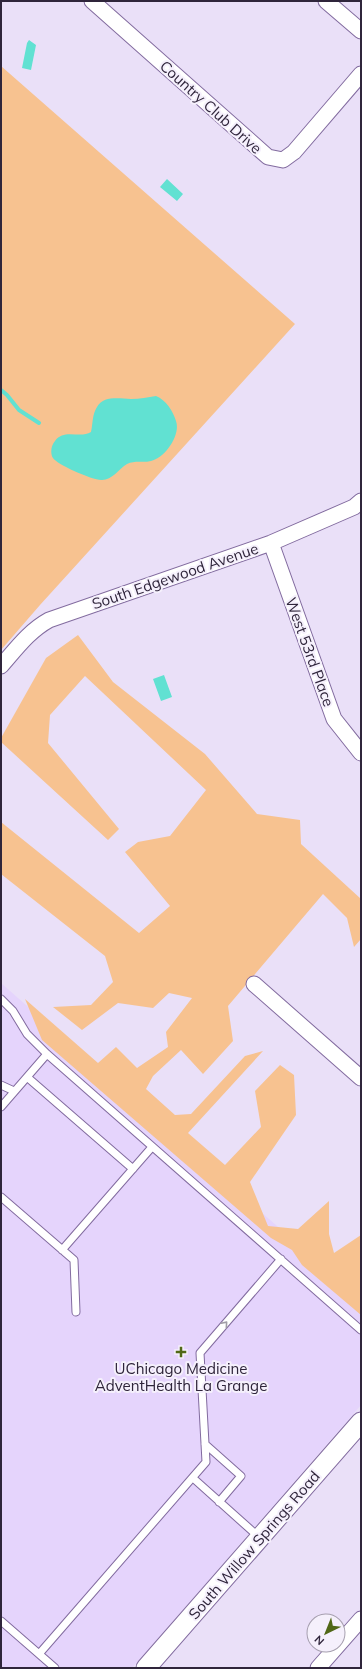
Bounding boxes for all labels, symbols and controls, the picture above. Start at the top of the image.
street label: Country Club Drive [156,56,266,158]
street label: South Edgewood Avenue [89,539,261,613]
street label: West 53rd Place [281,595,339,709]
one-way arrow [221,1321,228,1328]
marker: UChicago Medicine AdventHealth La Grange [175,1346,187,1358]
place label: UChicago Medicine AdventHealth La Grange [95,1359,267,1395]
street label: South Willow Springs Road [184,1467,324,1623]
north arrow [306,1613,346,1653]
text: N [311,1632,327,1648]

